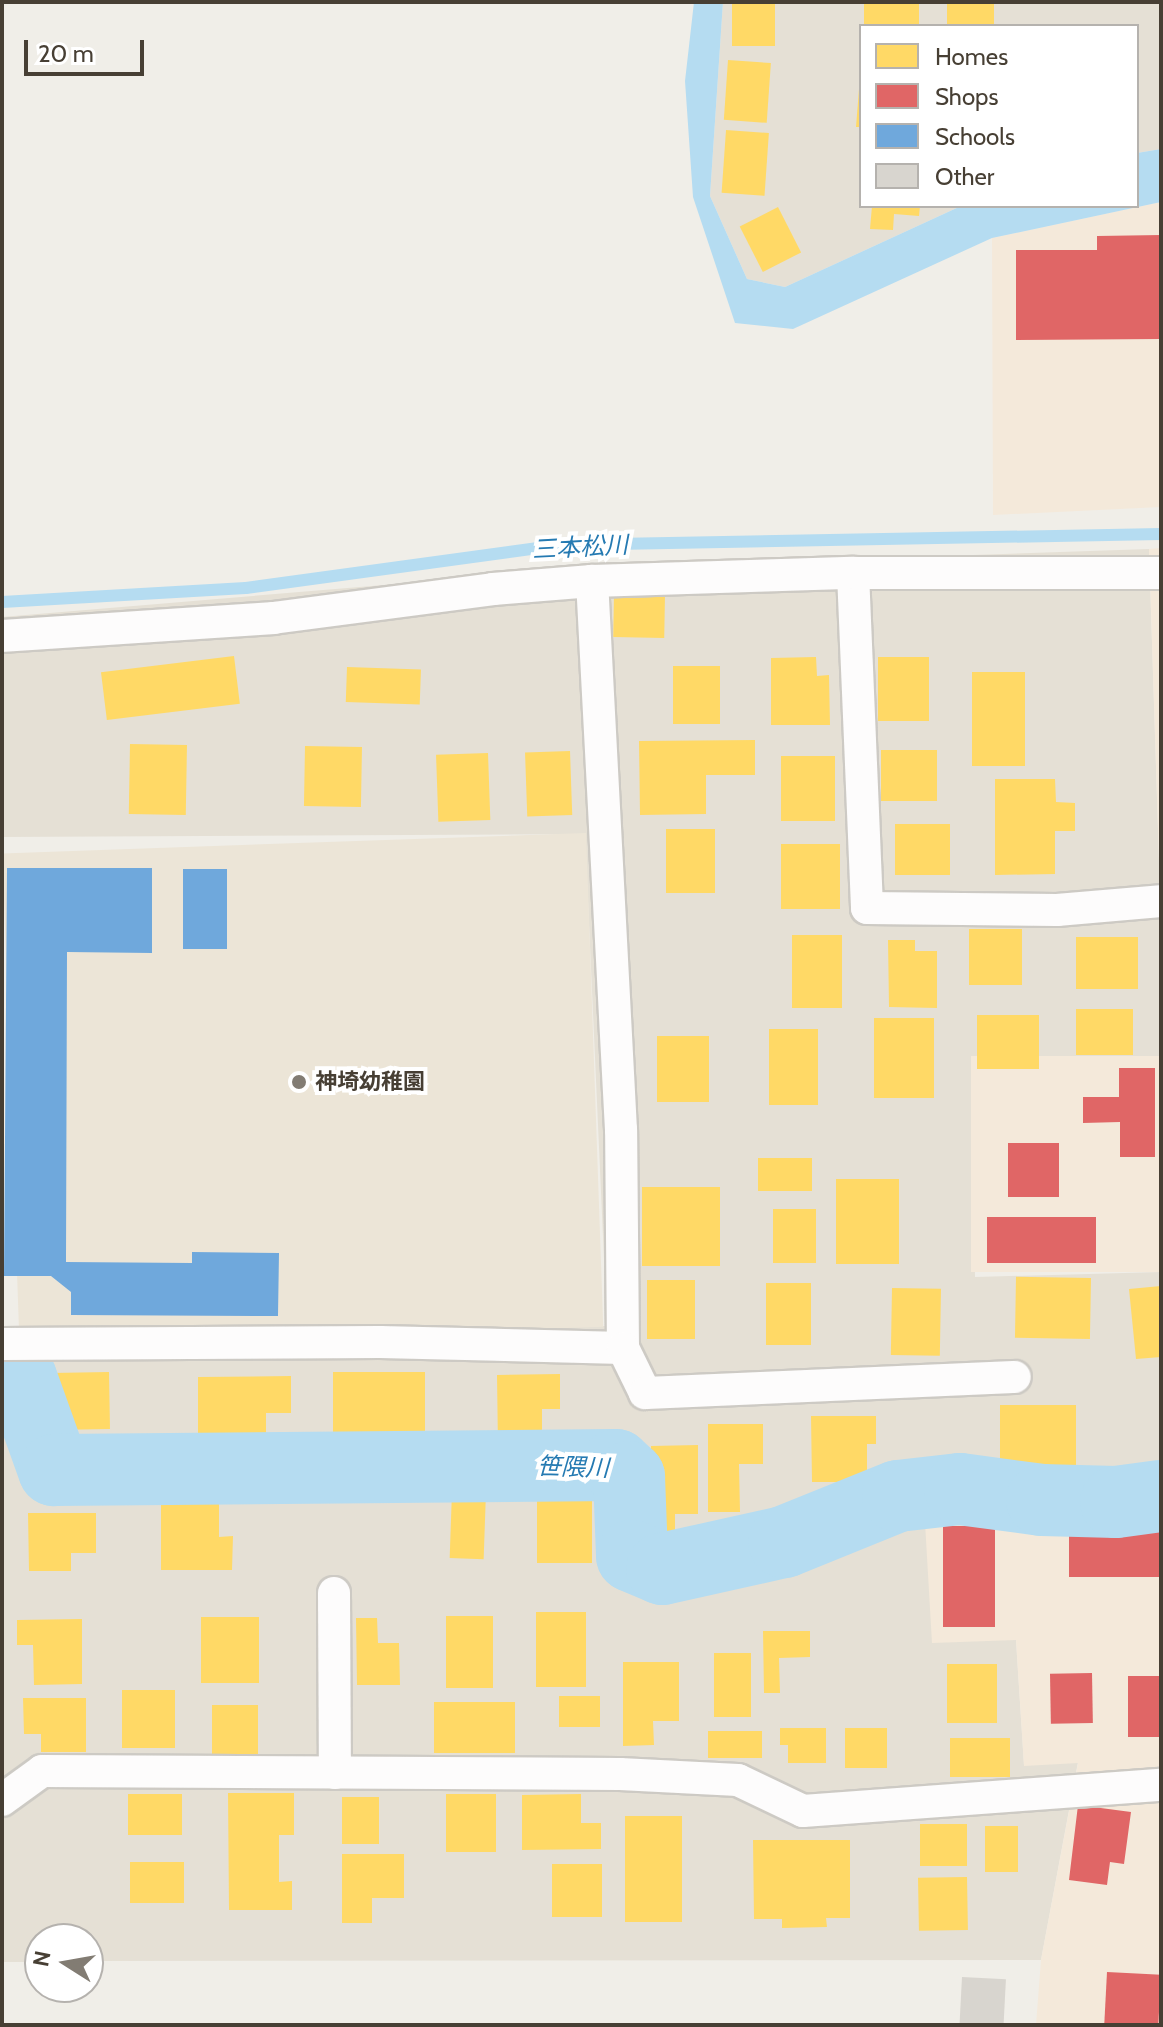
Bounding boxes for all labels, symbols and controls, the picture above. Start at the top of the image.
scale bar [28,24,148,74]
legend [859,24,1139,208]
text: 20 m [38,39,94,68]
text: Homes [935,42,1008,71]
text: Shops [935,82,998,111]
text: Schools [935,122,1015,151]
text: Other [935,162,994,191]
water label: 三本松川 [531,530,629,564]
place label: 神埼幼稚園 [315,1069,425,1095]
marker: 神埼幼稚園 [290,1073,308,1091]
water label: 笹隈川 [537,1451,609,1483]
north arrow [24,1923,104,2003]
text: N [27,1948,57,1969]

